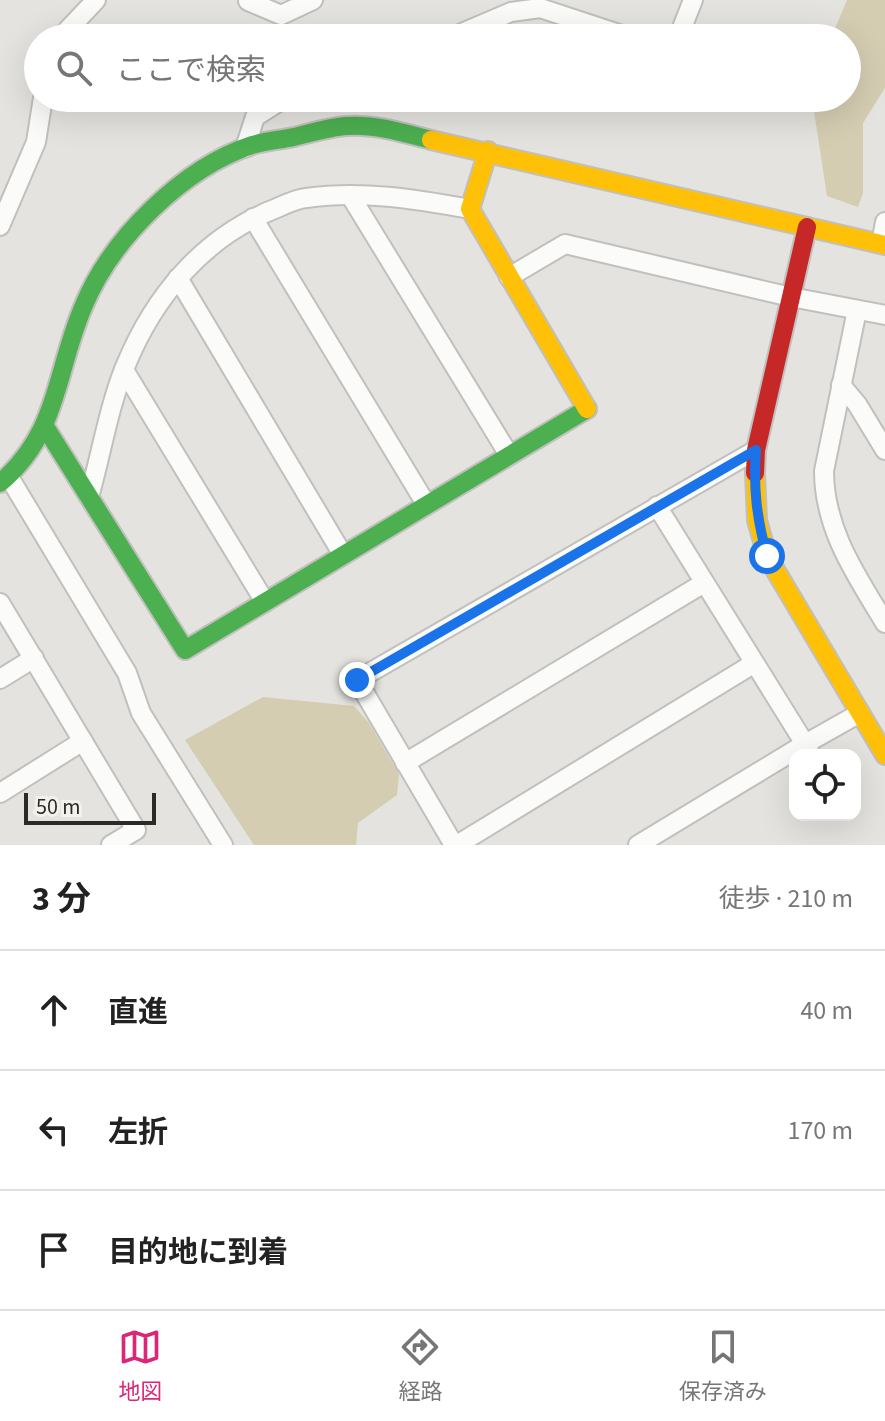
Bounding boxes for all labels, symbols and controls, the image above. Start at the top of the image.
search box [24,24,861,112]
icon: search [52,46,96,90]
text: ここで検索 [116,49,266,92]
route start [749,538,785,574]
route end [339,662,375,698]
map controls [789,749,861,821]
button: locate [789,749,861,821]
scale bar [24,789,156,825]
text: 50 m [36,791,81,823]
text: 3 分 [32,875,91,924]
text: 徒歩 · 210 m [719,880,853,917]
icon: ahead [32,988,76,1032]
text: 直進 [108,991,168,1034]
text: 40 m [800,992,853,1029]
icon: left [32,1108,76,1152]
text: 左折 [108,1111,168,1154]
text: 170 m [787,1112,853,1149]
icon: arrive [32,1228,76,1272]
text: 目的地に到着 [108,1231,288,1274]
tab: 地図 [118,1325,162,1408]
tab: 経路 [398,1325,443,1408]
tab: 保存済み [679,1325,767,1408]

